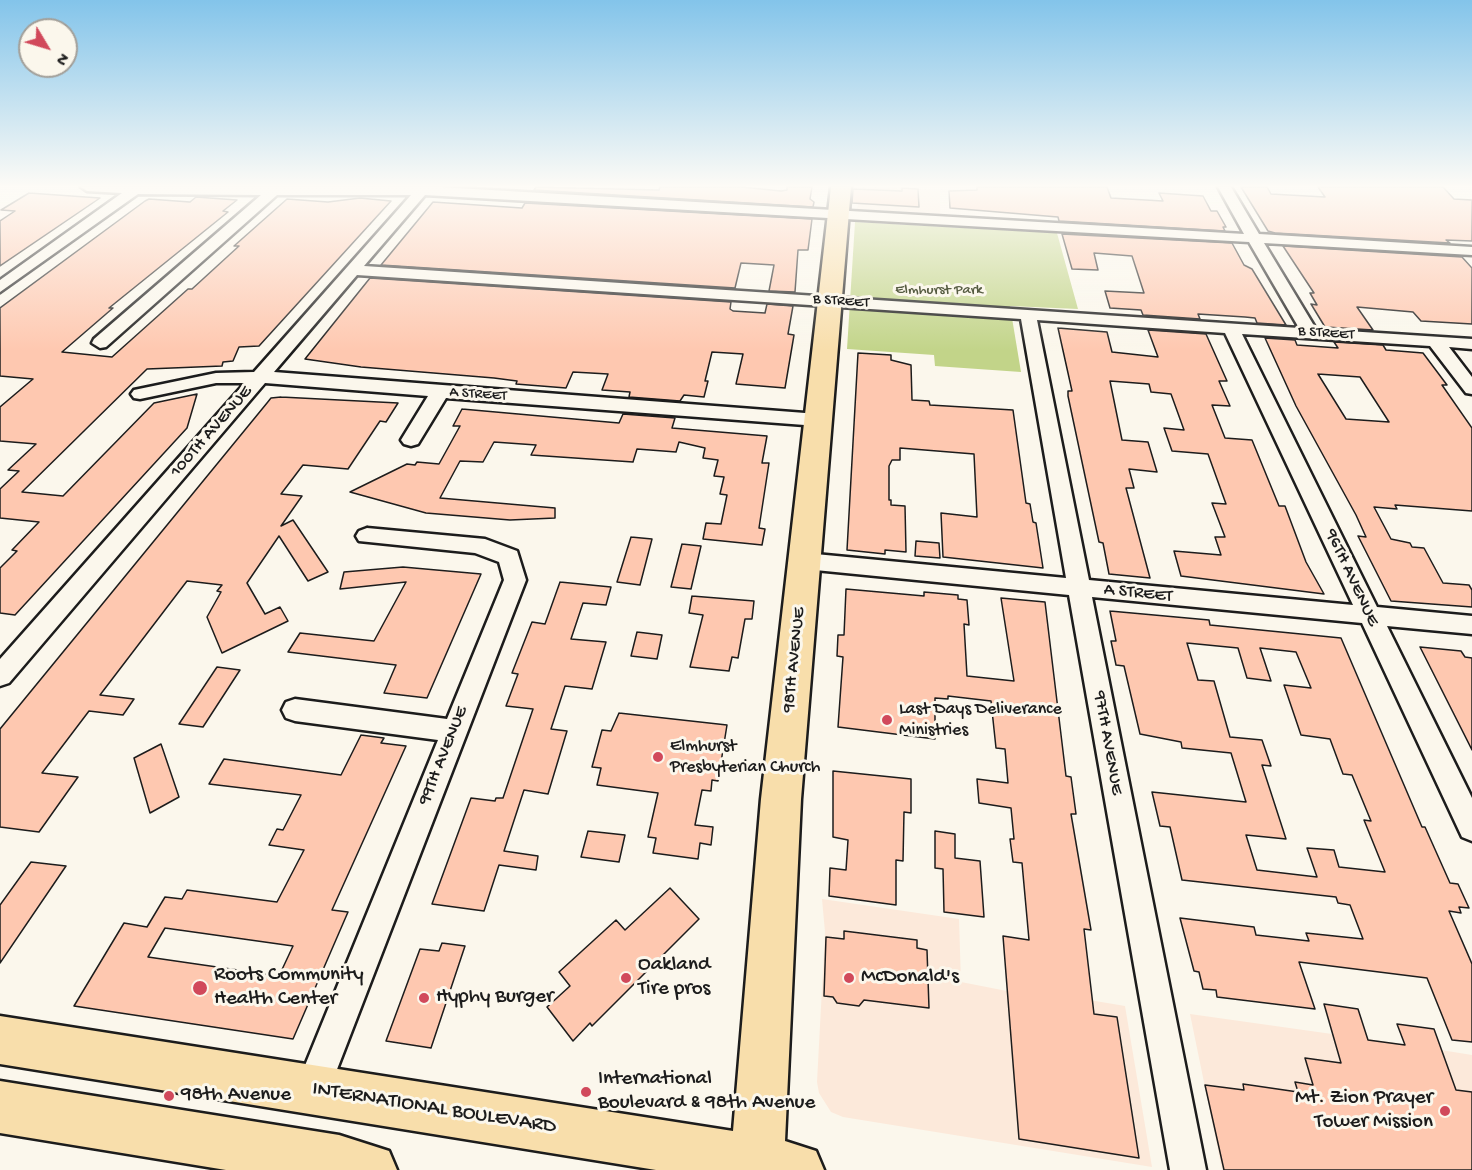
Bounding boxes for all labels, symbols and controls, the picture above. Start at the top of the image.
north arrow [18,18,78,78]
text: N [50,48,72,68]
park label: Elmhurst Park [895,282,983,300]
street label: B STREET [812,291,870,313]
street label: B STREET [1297,323,1355,345]
street label: 100TH AVENUE [166,382,258,482]
street label: A STREET [449,384,507,406]
street label: 96TH AVENUE [1319,526,1383,630]
street label: A STREET [1103,580,1173,608]
street label: 98TH AVENUE [779,606,811,714]
street label: 97TH AVENUE [1087,689,1127,797]
place label: Last Days Deliverance Ministries [899,699,1062,742]
street label: 99TH AVENUE [414,703,474,809]
marker: Last Days Deliverance Ministries [880,713,894,727]
place label: Elmhurst Presbyterian Church [670,736,820,778]
marker: Elmhurst Presbyterian Church [651,750,665,764]
place label: Oakland Tire pros [638,953,710,1003]
place label: Roots Community Health Center [214,963,363,1013]
place label: McDonald's [861,965,959,991]
marker: Oakland Tire pros [619,971,633,985]
marker: McDonald's [842,971,856,985]
marker: Roots Community Health Center [191,979,209,997]
place label: Hyphy Burger [436,985,553,1011]
marker: Hyphy Burger [417,991,431,1005]
place label: International Boulevard & 98th Avenue [598,1067,815,1117]
street label: INTERNATIONAL BOULEVARD [310,1077,558,1141]
place label: 98th Avenue [181,1083,291,1109]
marker: International Boulevard & 98th Avenue [579,1085,593,1099]
place label: Mt. Zion Prayer Tower Mission [1295,1086,1433,1136]
marker: 98th Avenue [162,1089,176,1103]
marker: Mt. Zion Prayer Tower Mission [1438,1104,1452,1118]

